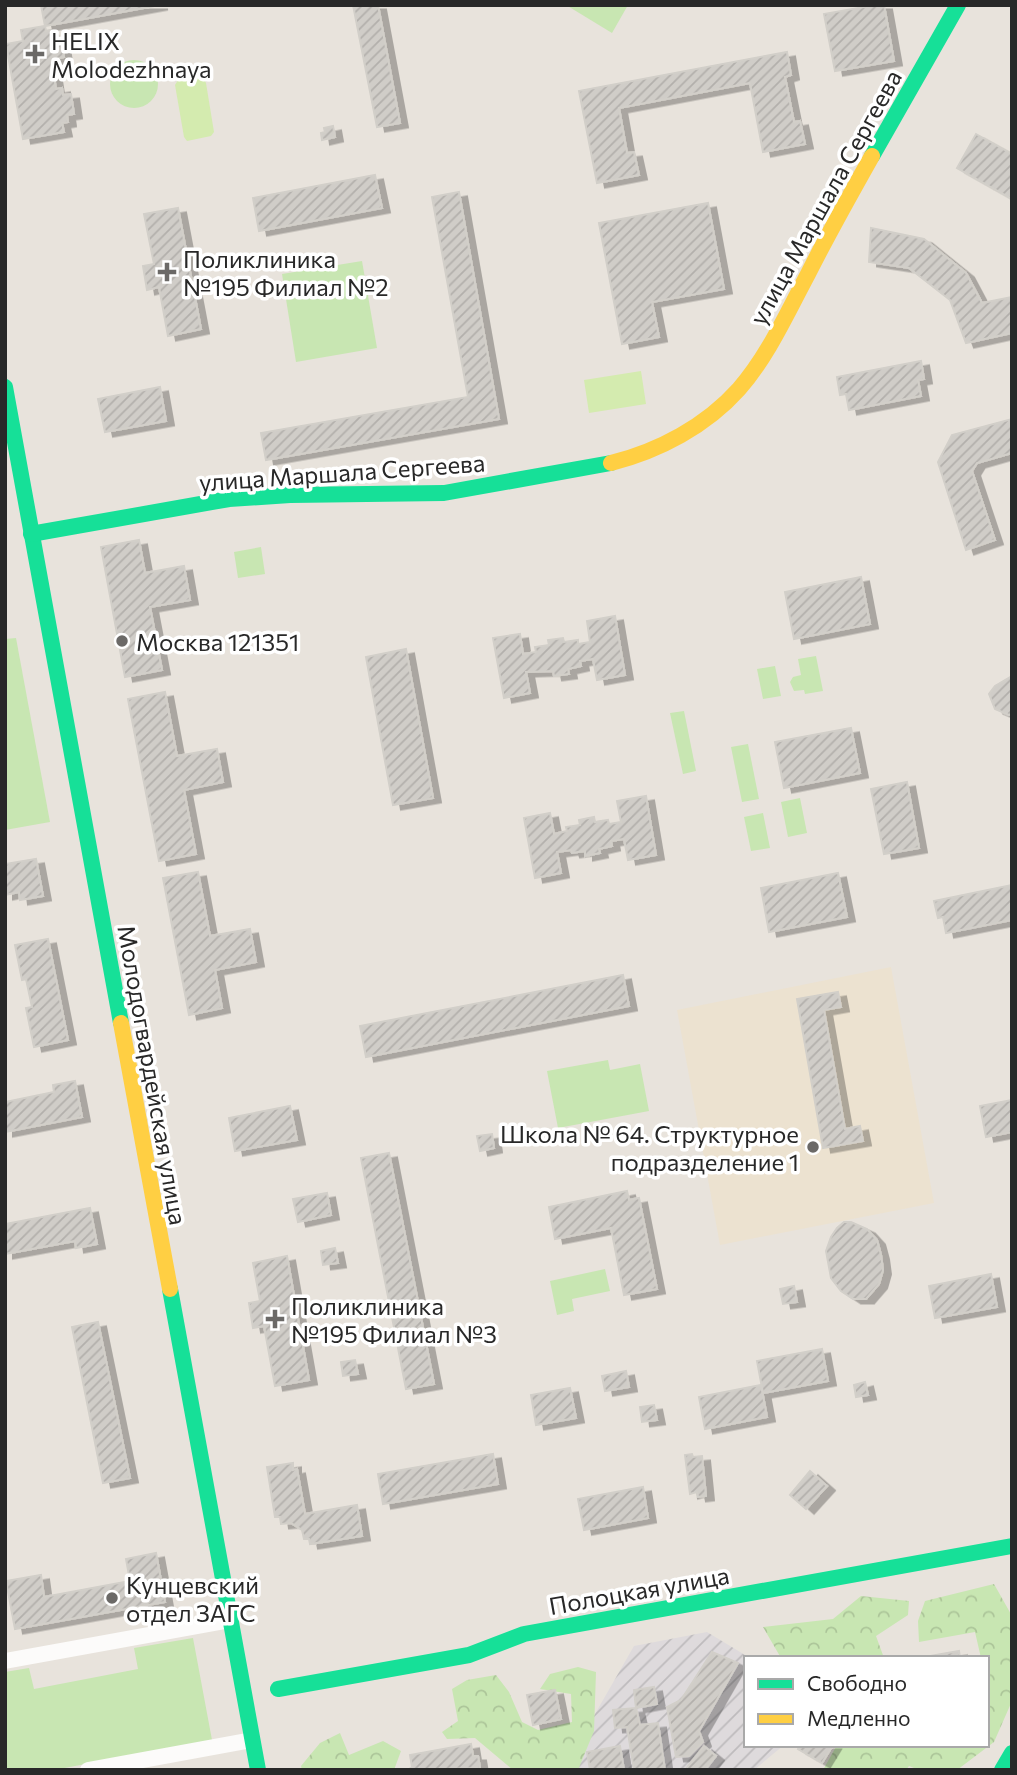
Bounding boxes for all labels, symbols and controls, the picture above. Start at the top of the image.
place label: HELIX Molodezhnaya [51,26,212,83]
marker: HELIX Molodezhnaya [25,44,45,64]
street label: улица Маршала Сергеева [743,65,907,329]
place label: Поликлиника №195 Филиал №2 [183,244,389,301]
marker: Поликлиника №195 Филиал №2 [157,262,177,282]
street label: улица Маршала Сергеева [198,448,486,496]
place label: Москва 121351 [136,627,299,656]
marker: Москва 121351 [114,633,130,649]
street label: Молодогвардейская улица [112,923,194,1227]
place label: Школа № 64. Структурное подразделение 1 [500,1119,799,1176]
marker: Школа № 64. Структурное подразделение 1 [805,1139,821,1155]
place label: Поликлиника №195 Филиал №3 [291,1291,497,1348]
marker: Поликлиника №195 Филиал №3 [265,1309,285,1329]
street label: Полоцкая улица [547,1560,731,1620]
place label: Кунцевский отдел ЗАГС [126,1570,259,1627]
marker: Кунцевский отдел ЗАГС [104,1590,120,1606]
legend [744,1656,989,1747]
text: Свободно [807,1670,907,1695]
text: Медленно [807,1705,911,1730]

